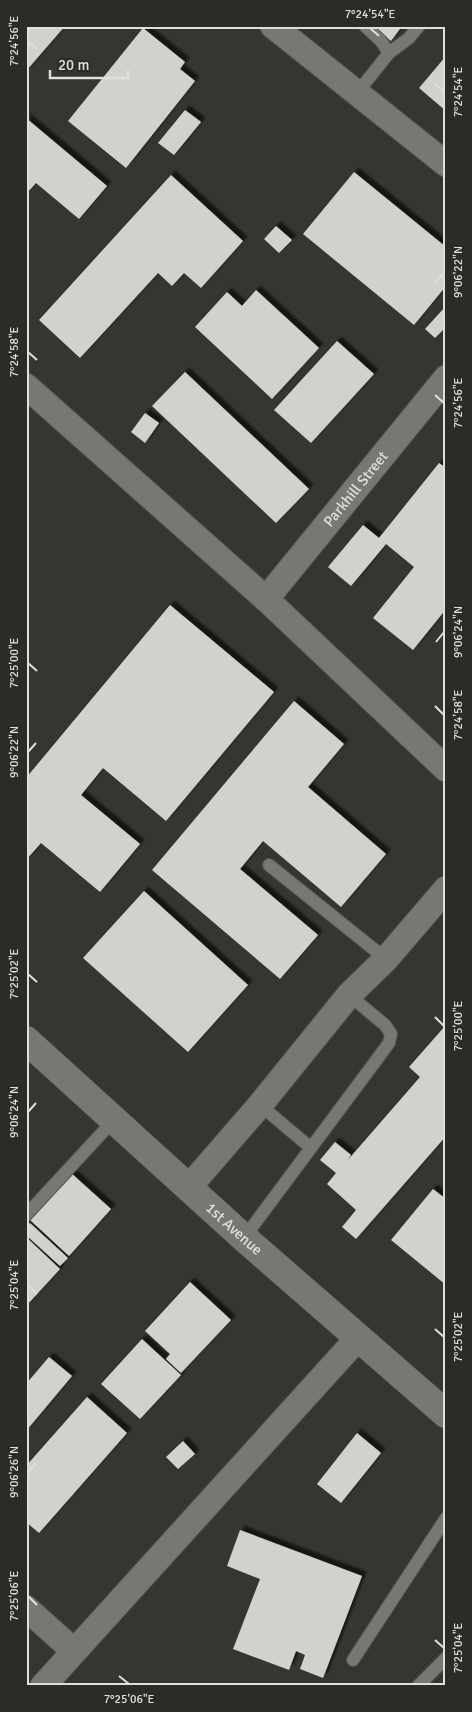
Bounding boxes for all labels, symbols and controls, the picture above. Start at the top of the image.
text: 7°24'54"E [345,7,396,22]
text: 7°24'56"E [7,15,22,66]
scale bar [50,48,128,80]
text: 20 m [58,56,89,74]
text: 7°24'54"E [451,66,466,117]
text: 9°06'22"N [451,246,466,298]
text: 7°24'58"E [7,326,22,377]
text: 7°24'56"E [451,377,466,428]
street label: Parkhill Street [320,447,392,530]
text: 9°06'24"N [451,606,466,658]
text: 7°25'00"E [7,637,22,688]
text: 7°24'58"E [451,689,466,740]
text: 9°06'22"N [7,726,22,778]
text: 7°25'02"E [7,948,22,999]
text: 7°25'00"E [451,1000,466,1051]
text: 9°06'24"N [7,1086,22,1138]
street label: 1st Avenue [202,1199,266,1259]
text: 7°25'04"E [7,1259,22,1310]
text: 7°25'02"E [451,1311,466,1362]
text: 9°06'26"N [7,1446,22,1498]
text: 7°25'06"E [7,1570,22,1621]
text: 7°25'04"E [451,1622,466,1673]
text: 7°25'06"E [104,1692,155,1707]

